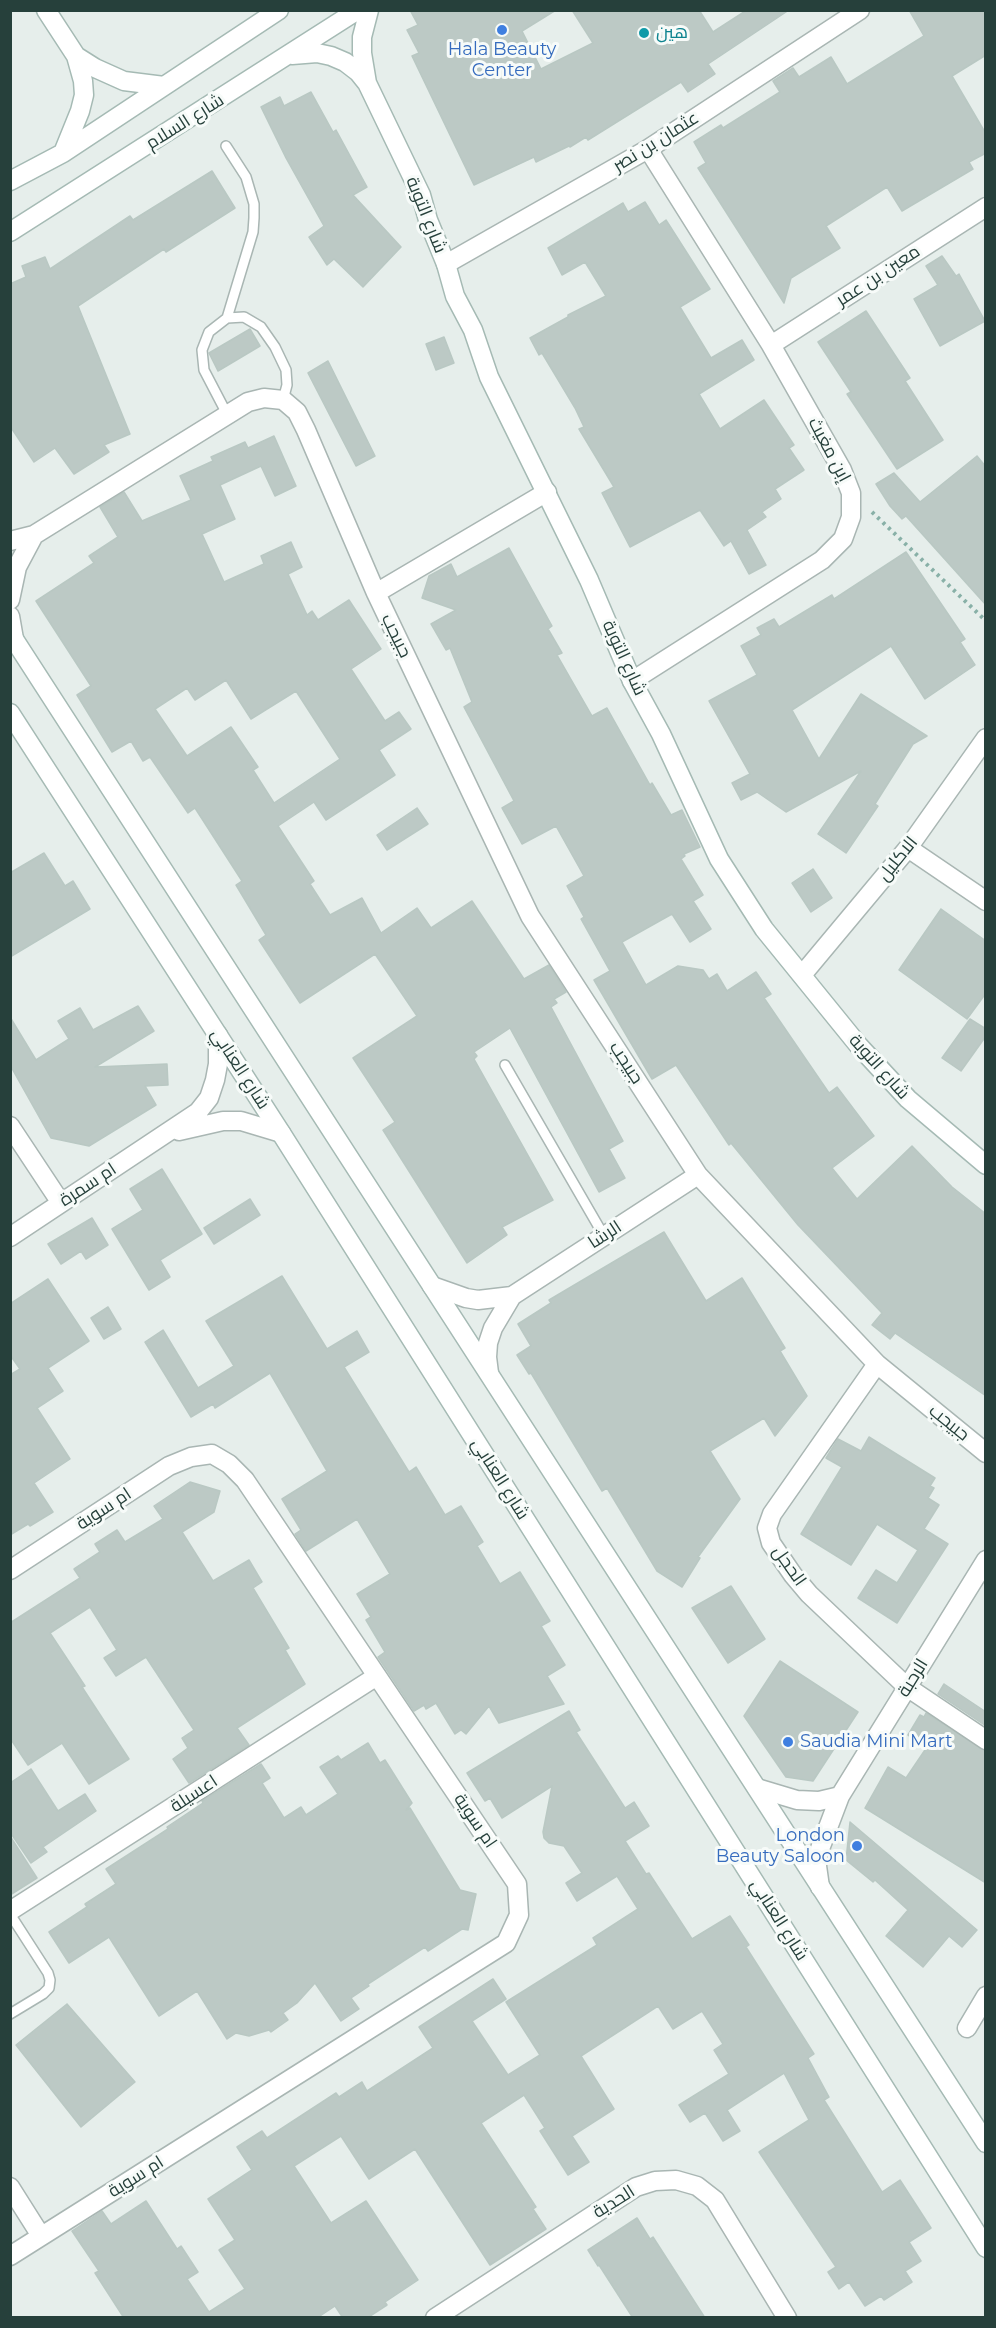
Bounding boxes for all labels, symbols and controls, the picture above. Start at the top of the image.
place label: هين [656,22,688,44]
marker: Hala Beauty Center [495,23,509,37]
marker: هين [637,26,651,40]
place label: Hala Beauty Center [448,39,556,82]
street label: شارع السلام [142,89,228,155]
street label: عثمان بن نصر [609,107,703,177]
street label: شارع التوبة [401,174,451,256]
street label: معين بن عمر [832,241,924,311]
street label: إبن مغيث [803,414,855,486]
street label: جبيجب [376,611,416,661]
street label: شارع التوبة [597,617,651,699]
street label: الاكليل [874,832,922,886]
street label: شارع العنابي [206,1024,274,1114]
street label: شارع التوبة [844,1030,914,1104]
street label: جبيجب [604,1038,648,1088]
street label: ام سمرة [55,1159,121,1211]
street label: الرشا [584,1216,626,1254]
street label: جبيجب [924,1400,974,1446]
street label: شارع العنابي [466,1434,534,1524]
street label: ام سوية [72,1483,136,1535]
street label: الحجل [768,1542,810,1590]
street label: الرحبة [893,1655,933,1701]
place label: Saudia Mini Mart [800,1731,953,1753]
marker: Saudia Mini Mart [781,1735,795,1749]
street label: اعسيلة [166,1771,222,1817]
street label: ام سوية [449,1790,501,1852]
place label: London Beauty Saloon [716,1825,845,1868]
marker: London Beauty Saloon [850,1839,864,1853]
street label: شارع العنابي [745,1875,813,1965]
street label: ام سوية [104,2152,168,2202]
street label: الحدية [589,2181,639,2223]

